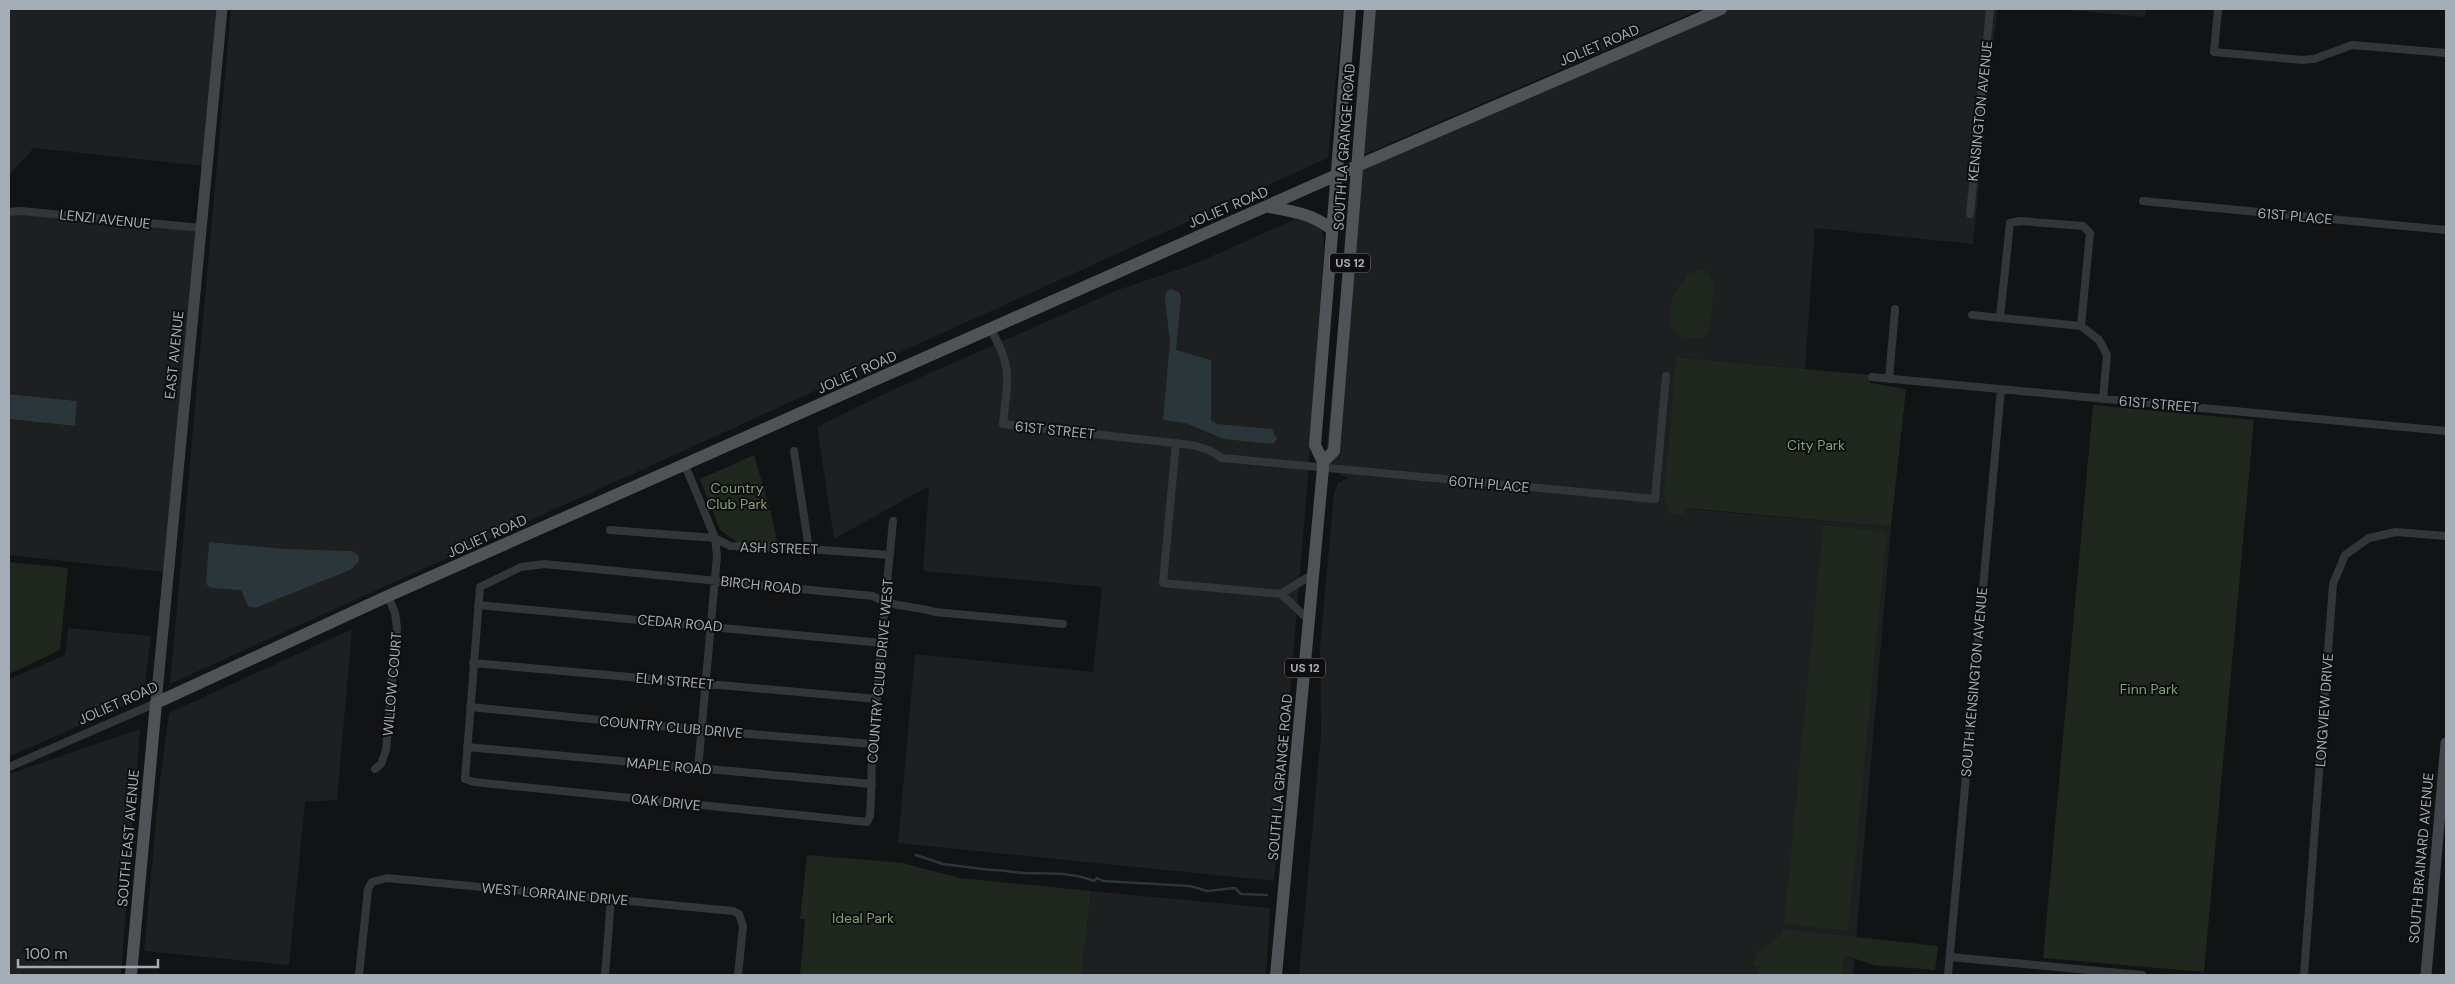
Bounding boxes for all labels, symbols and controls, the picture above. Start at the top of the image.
street label: JOLIET ROAD [1556,20,1642,70]
street label: KENSINGTON AVENUE [1964,40,1996,182]
street label: SOUTH LA GRANGE ROAD [1329,63,1359,231]
street label: JOLIET ROAD [1185,182,1271,232]
street label: 61ST PLACE [2257,204,2333,228]
street label: LENZI AVENUE [59,205,152,233]
road number: US 12 [1330,254,1370,272]
street label: EAST AVENUE [160,310,188,400]
street label: JOLIET ROAD [814,346,900,398]
street label: 61ST STREET [2118,392,2200,416]
street label: 61ST STREET [1014,417,1096,443]
park label: City Park [1787,436,1845,454]
street label: 60TH PLACE [1448,471,1530,497]
park label: Country Club Park [706,479,768,513]
street label: JOLIET ROAD [444,510,530,562]
street label: ASH STREET [740,538,819,558]
street label: BIRCH ROAD [720,572,802,598]
street label: COUNTRY CLUB DRIVE WEST [863,578,897,764]
street label: SOUTH KENSINGTON AVENUE [1957,586,1991,778]
street label: CEDAR ROAD [637,610,723,636]
street label: WILLOW COURT [378,631,406,737]
street label: LONGVIEW DRIVE [2311,652,2337,767]
road number: US 12 [1285,658,1325,678]
street label: ELM STREET [635,669,715,693]
street label: JOLIET ROAD [75,677,161,729]
park label: Finn Park [2120,680,2178,698]
street label: SOUTH LA GRANGE ROAD [1264,693,1296,861]
street label: COUNTRY CLUB DRIVE [598,712,744,742]
street label: MAPLE ROAD [626,753,712,779]
street label: SOUTH EAST AVENUE [113,768,143,907]
street label: SOUTH BRAINARD AVENUE [2405,772,2437,944]
street label: OAK DRIVE [630,789,702,815]
street label: WEST LORRAINE DRIVE [481,879,629,909]
park label: Ideal Park [832,909,894,927]
scale bar [18,936,158,968]
text: 100 m [25,944,68,964]

